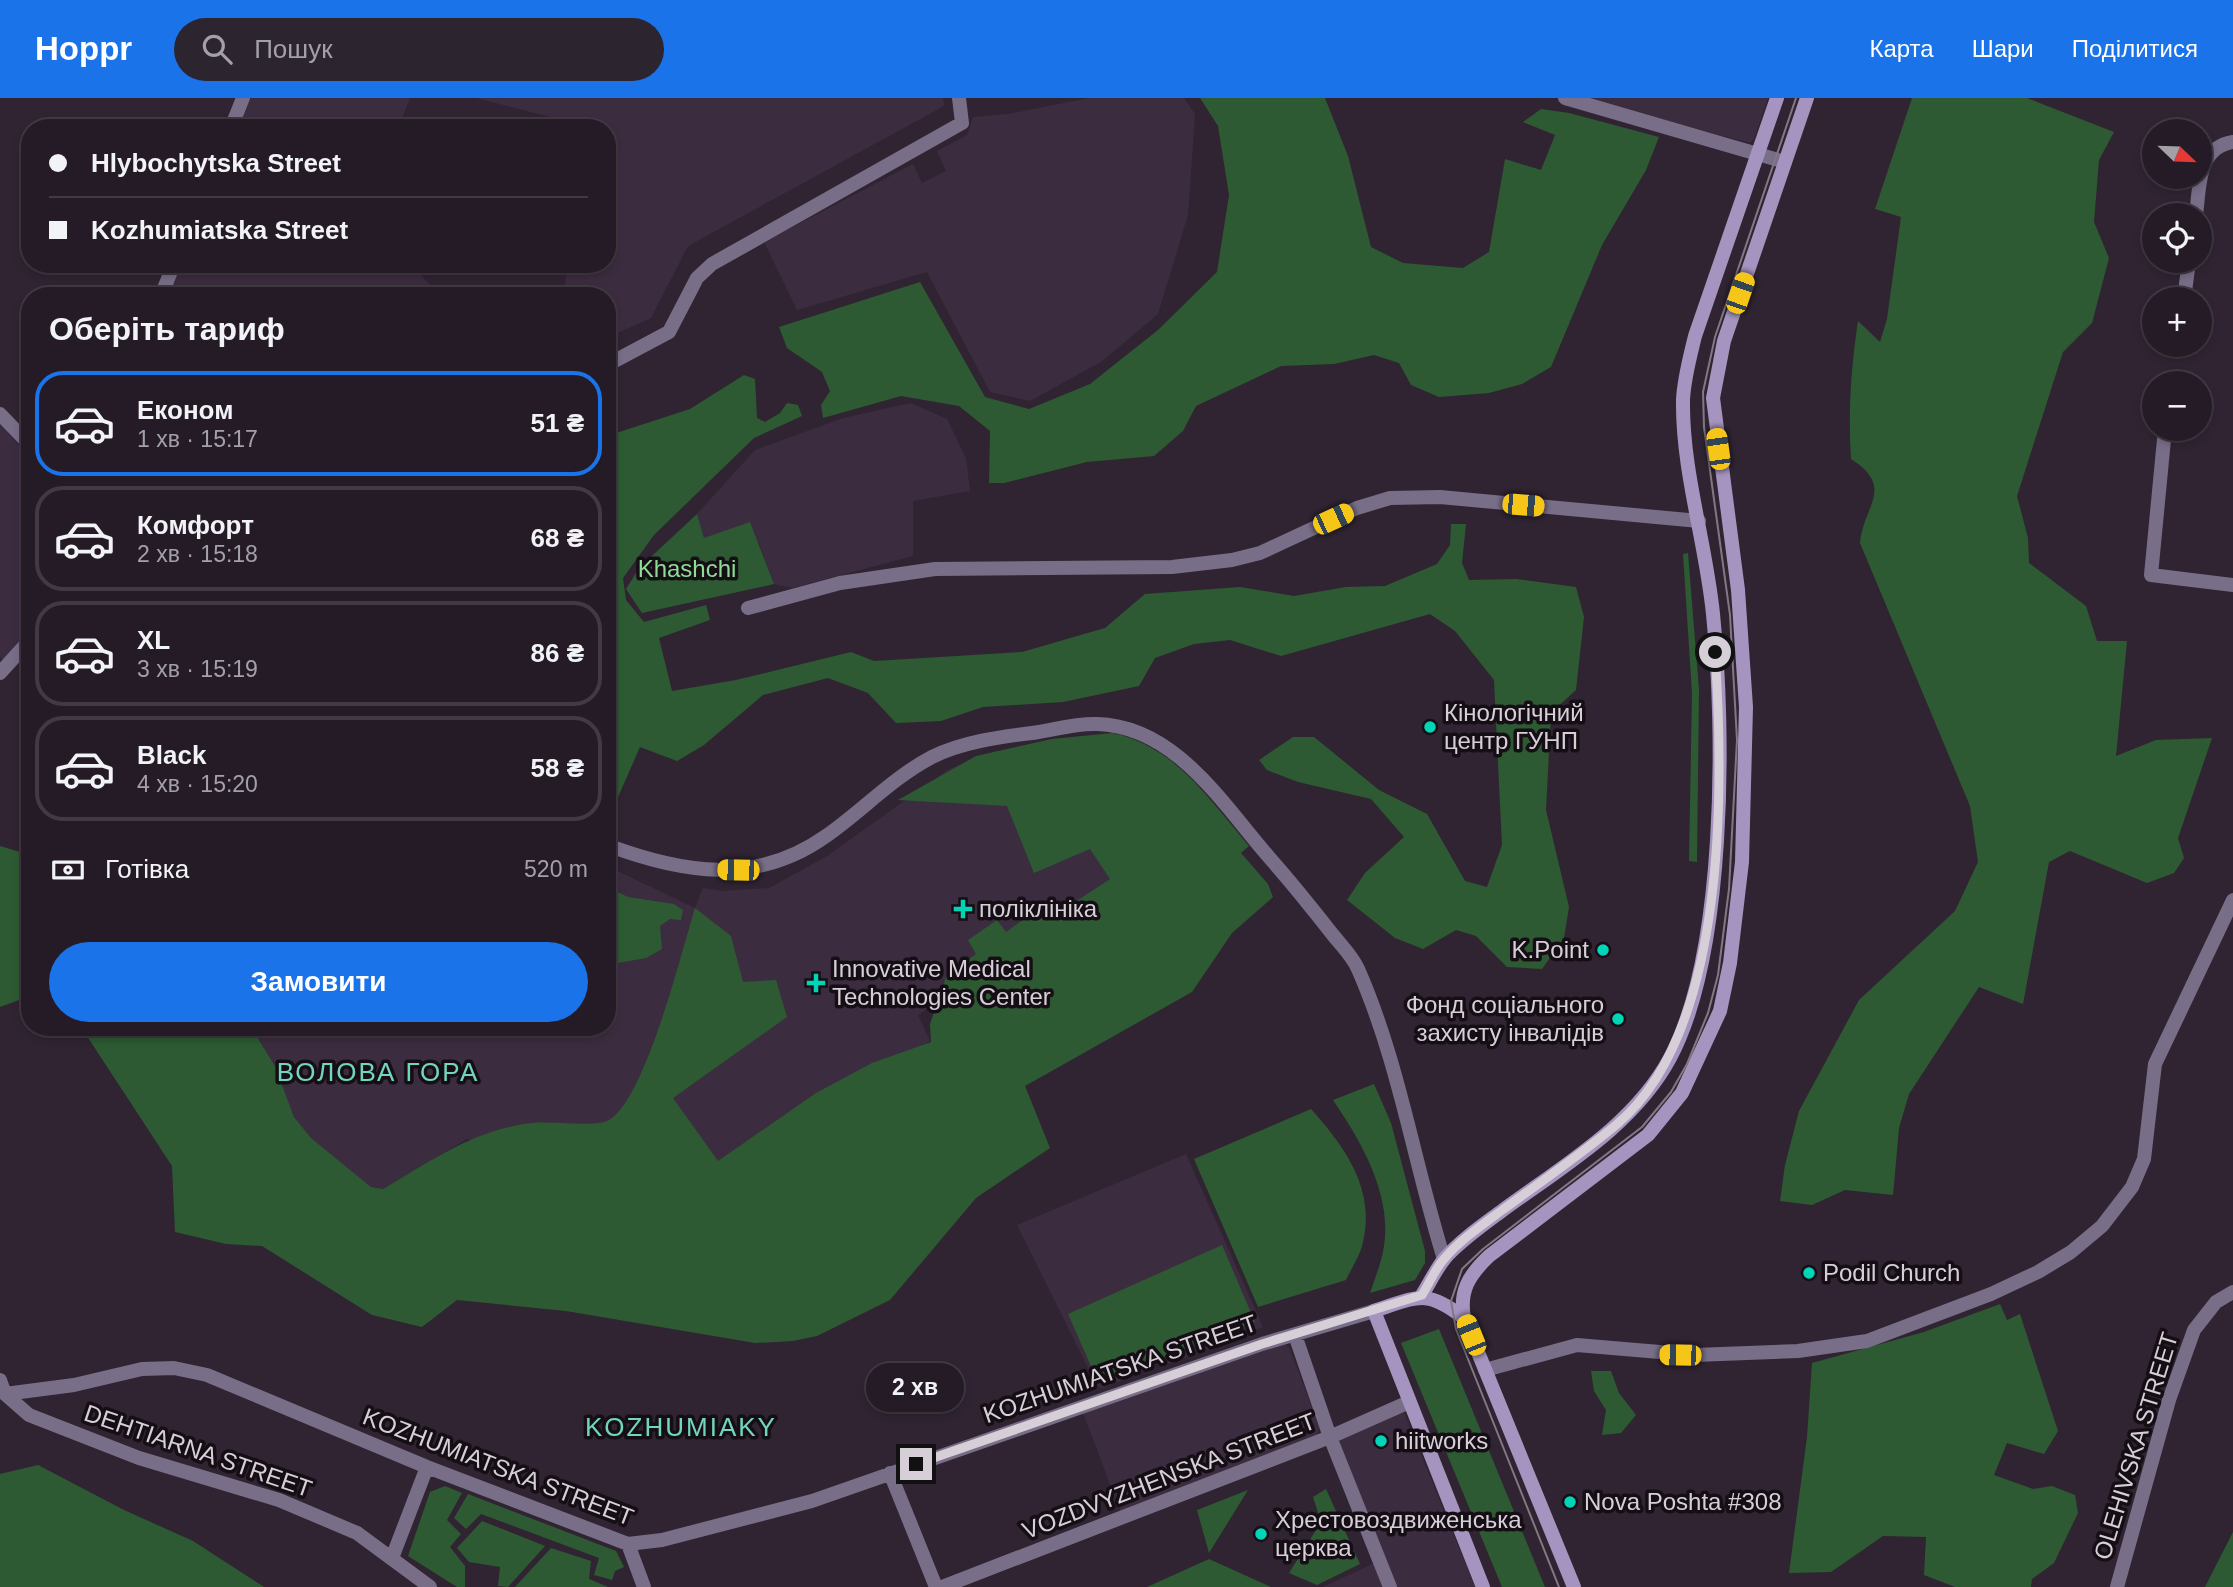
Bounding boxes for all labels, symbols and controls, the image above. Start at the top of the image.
search box [174,18,664,81]
text: Hoppr [35,30,132,67]
icon: search [198,30,236,68]
text: Пошук [254,34,333,64]
text: Карта [1869,35,1934,62]
text: Шари [1972,35,2034,62]
text: Поділитися [2072,35,2198,62]
north arrow [2142,119,2212,189]
map controls [2142,119,2212,441]
text: Hlybochytska Street [91,148,341,178]
button: locate [2142,203,2212,273]
text: Kozhumiatska Street [91,215,348,245]
car [1724,270,1757,316]
button: + [2142,287,2212,357]
text: Оберіть тариф [49,311,285,347]
button: − [2142,371,2212,441]
icon: car [53,392,116,455]
text: Економ [137,395,233,425]
text: 51 ₴ [531,408,584,438]
text: 1 хв · 15:17 [137,426,258,452]
car [1705,427,1732,471]
car [1502,493,1545,517]
car [1310,501,1357,537]
icon: car [53,507,116,570]
text: Комфорт [137,510,254,540]
text: 68 ₴ [531,523,584,553]
text: 2 хв · 15:18 [137,541,258,567]
park label: Khashchi [638,555,736,582]
icon: car [53,622,116,685]
text: XL [137,625,170,655]
route start [1699,636,1731,668]
text: 86 ₴ [531,638,584,668]
text: 3 хв · 15:19 [137,656,258,682]
place label: Кінологічний центр ГУНП [1444,699,1584,754]
marker: Кінологічний центр ГУНП [1422,719,1438,735]
icon: car [53,737,116,800]
text: Black [137,740,206,770]
text: 58 ₴ [531,753,584,783]
text: 4 хв · 15:20 [137,771,258,797]
icon: cash [49,851,87,889]
text: Готівка [105,854,189,884]
text: 520 m [524,856,588,882]
car [717,859,760,881]
place label: поліклініка [979,895,1098,922]
marker: поліклініка [953,899,973,919]
place label: K.Point [1512,936,1589,963]
button: Замовити [49,942,588,1022]
marker: K.Point [1595,942,1611,958]
place label: Innovative Medical Technologies Center [832,955,1051,1010]
marker: Innovative Medical Technologies Center [806,973,826,993]
place label: Фонд соціального захисту інвалідів [1406,991,1604,1046]
marker: Фонд соціального захисту інвалідів [1610,1011,1626,1027]
district label: ВОЛОВА ГОРА [277,1057,479,1087]
place label: Podil Church [1823,1259,1960,1286]
marker: Podil Church [1801,1265,1817,1281]
street label: KOZHUMIATSKA STREET [979,1309,1261,1428]
car [1454,1312,1489,1358]
street label: OLEHIVSKA STREET [2088,1329,2183,1563]
car [1659,1344,1702,1366]
callout: 2 хв [867,1362,965,1412]
text: 2 хв [892,1374,938,1400]
street label: DEHTIARNA STREET [81,1399,316,1502]
street label: KOZHUMIATSKA STREET [359,1402,638,1531]
street label: VOZDVYZHENSKA STREET [1018,1407,1320,1544]
district label: KOZHUMIAKY [585,1412,777,1442]
place label: hiitworks [1395,1427,1488,1454]
marker: hiitworks [1373,1433,1389,1449]
route end [900,1448,932,1480]
place label: Nova Poshta #308 [1584,1488,1781,1515]
marker: Nova Poshta #308 [1562,1494,1578,1510]
place label: Хрестовоздвиженська церква [1275,1506,1522,1561]
marker: Хрестовоздвиженська церква [1253,1526,1269,1542]

